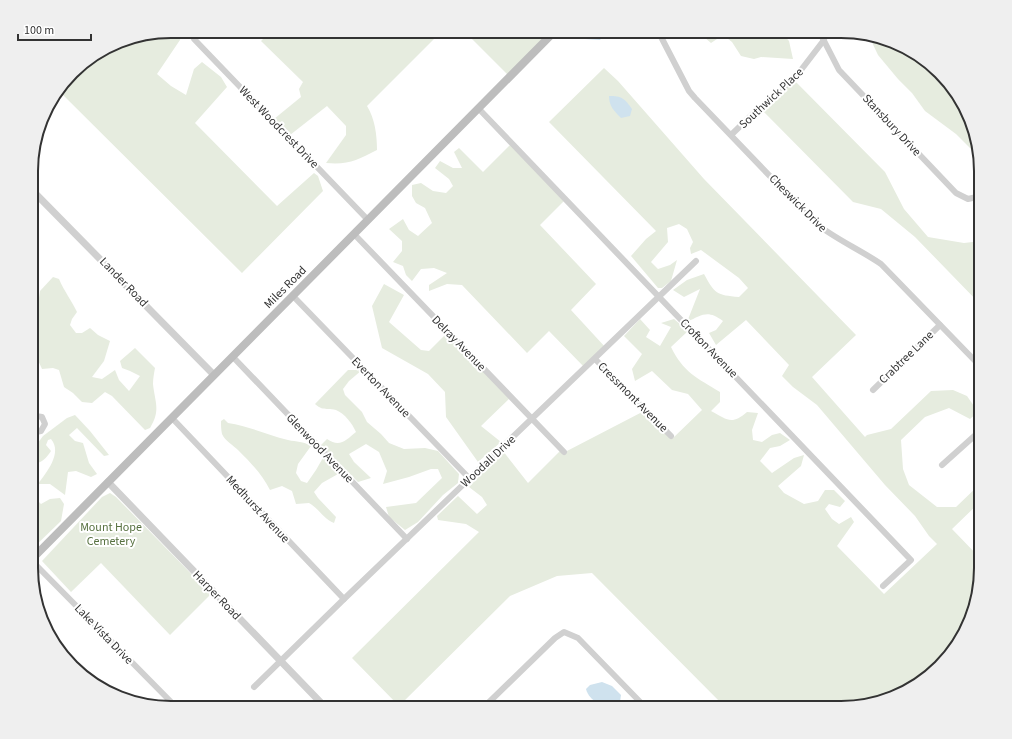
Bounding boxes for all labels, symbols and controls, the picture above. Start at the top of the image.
scale bar [18,16,91,42]
text: 100 m [24,22,54,39]
street label: Southwick Place [735,64,807,133]
street label: West Woodcrest Drive [235,82,322,172]
street label: Stansbury Drive [858,91,925,160]
street label: Cheswick Drive [765,171,830,236]
street label: Lander Road [96,254,152,311]
street label: Miles Road [260,262,310,312]
street label: Delray Avenue [428,312,490,375]
street label: Crofton Avenue [676,315,741,382]
street label: Crabtree Lane [875,327,937,388]
street label: Everton Avenue [347,353,414,421]
street label: Cressmont Avenue [594,358,672,436]
street label: Glenwood Avenue [282,410,357,487]
street label: Woodall Drive [457,431,520,491]
street label: Medhurst Avenue [222,472,293,547]
park label: Mount Hope Cemetery [80,519,142,550]
street label: Harper Road [189,567,245,624]
street label: Lake Vista Drive [70,600,137,668]

